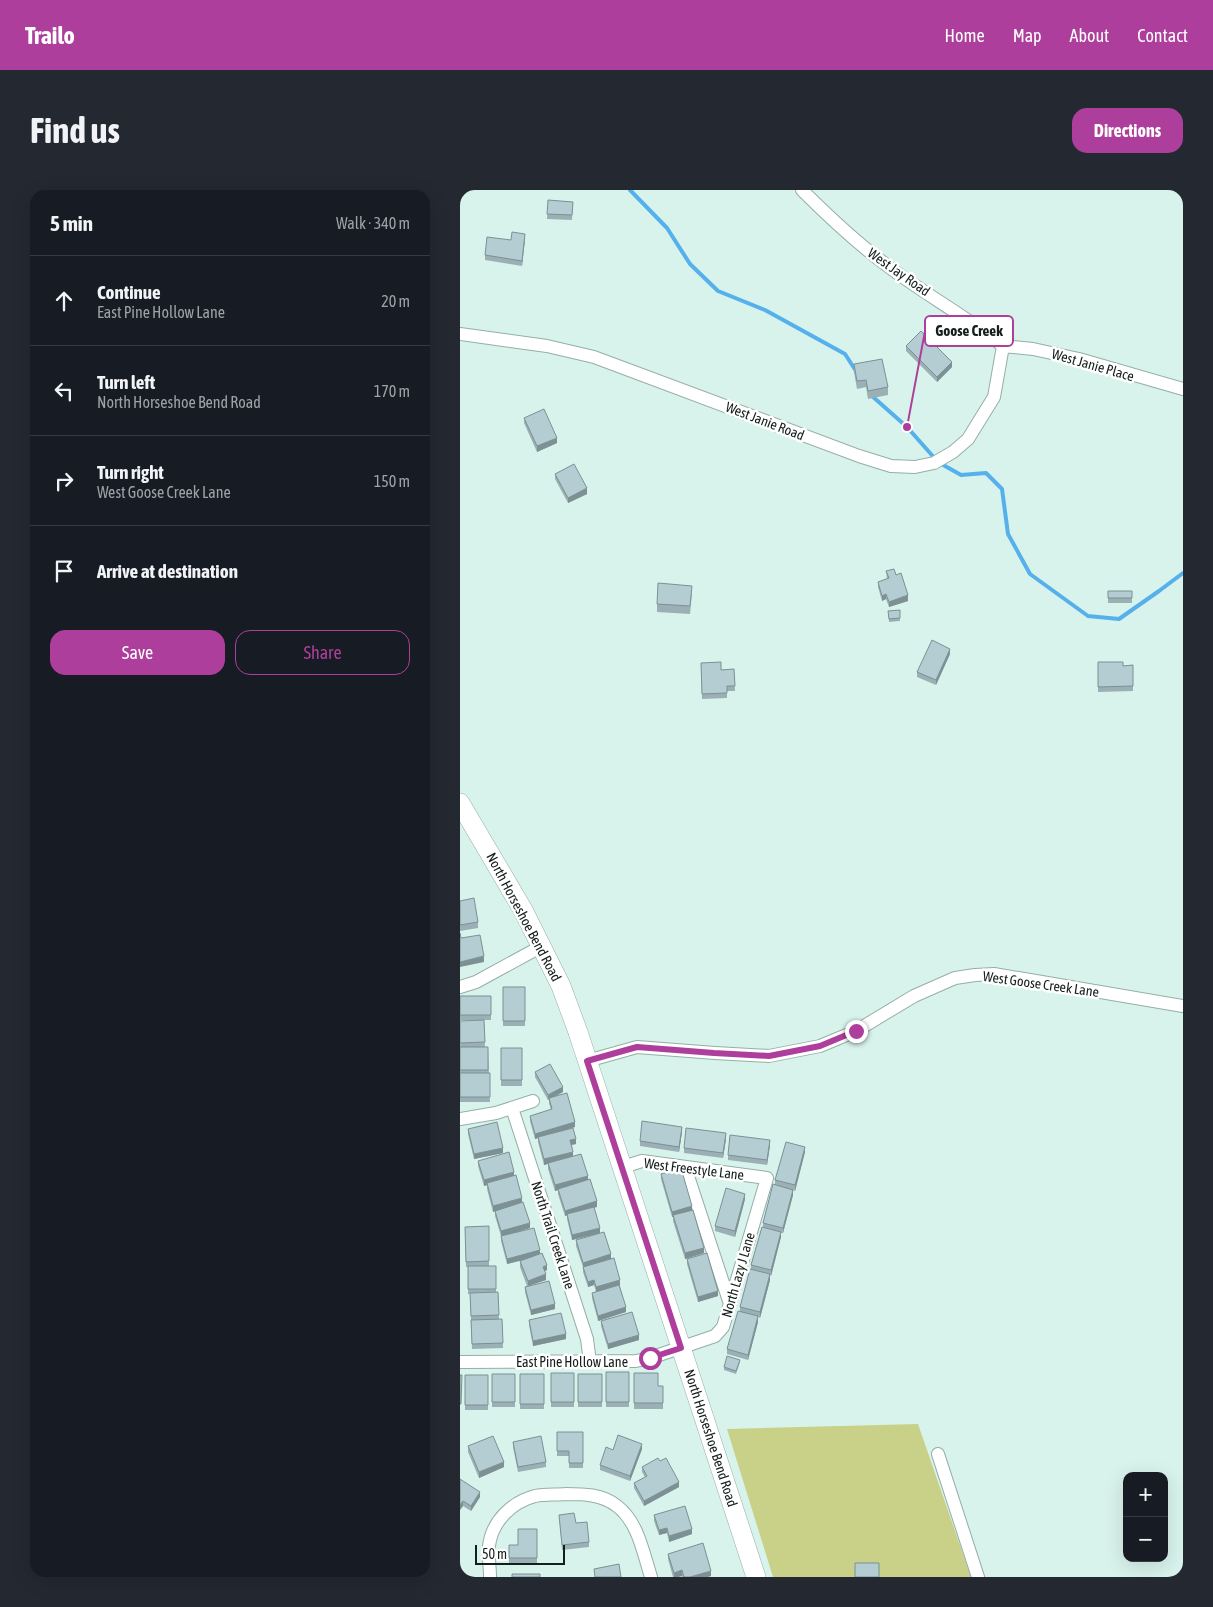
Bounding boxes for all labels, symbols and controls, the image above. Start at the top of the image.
text: Trailo [25,22,75,49]
text: Home [945,25,985,46]
text: Map [1013,25,1042,46]
text: About [1070,25,1109,46]
text: Contact [1137,25,1188,46]
button: Directions [1072,108,1183,153]
text: Find us [30,110,120,150]
text: 5 min [50,211,93,235]
text: Walk · 340 m [336,214,410,232]
street label: West Jay Road [865,245,933,299]
text: Continue [97,281,161,303]
icon: ahead [50,287,78,315]
text: 20 m [381,292,410,310]
text: East Pine Hollow Lane [97,303,225,321]
callout: Goose Creek [925,316,1013,346]
text: Goose Creek [935,322,1003,339]
street label: West Janie Place [1050,346,1136,384]
text: Turn left [97,371,155,393]
icon: left [50,377,78,405]
text: 170 m [374,382,410,400]
text: North Horseshoe Bend Road [97,393,261,411]
street label: West Janie Road [723,399,807,443]
text: Turn right [97,461,164,483]
icon: right [50,467,78,495]
text: 150 m [374,472,410,490]
text: West Goose Creek Lane [97,483,231,501]
icon: arrive [50,557,78,585]
text: Arrive at destination [97,560,238,582]
button: Save [50,630,225,675]
button: Share [235,630,410,675]
street label: North Horseshoe Bend Road [483,850,565,984]
street label: West Goose Creek Lane [982,968,1100,1000]
route end [845,1020,868,1043]
street label: West Freestyle Lane [643,1155,745,1183]
street label: North Trail Creek Lane [528,1179,578,1291]
street label: North Lazy J Lane [718,1231,758,1319]
route start [639,1347,662,1370]
street label: East Pine Hollow Lane [516,1354,628,1370]
street label: North Horseshoe Bend Road [681,1367,741,1509]
map controls [1123,1472,1168,1562]
button: + [1123,1472,1168,1517]
button: − [1123,1517,1168,1562]
scale bar [475,1542,565,1565]
text: 50 m [482,1546,507,1562]

